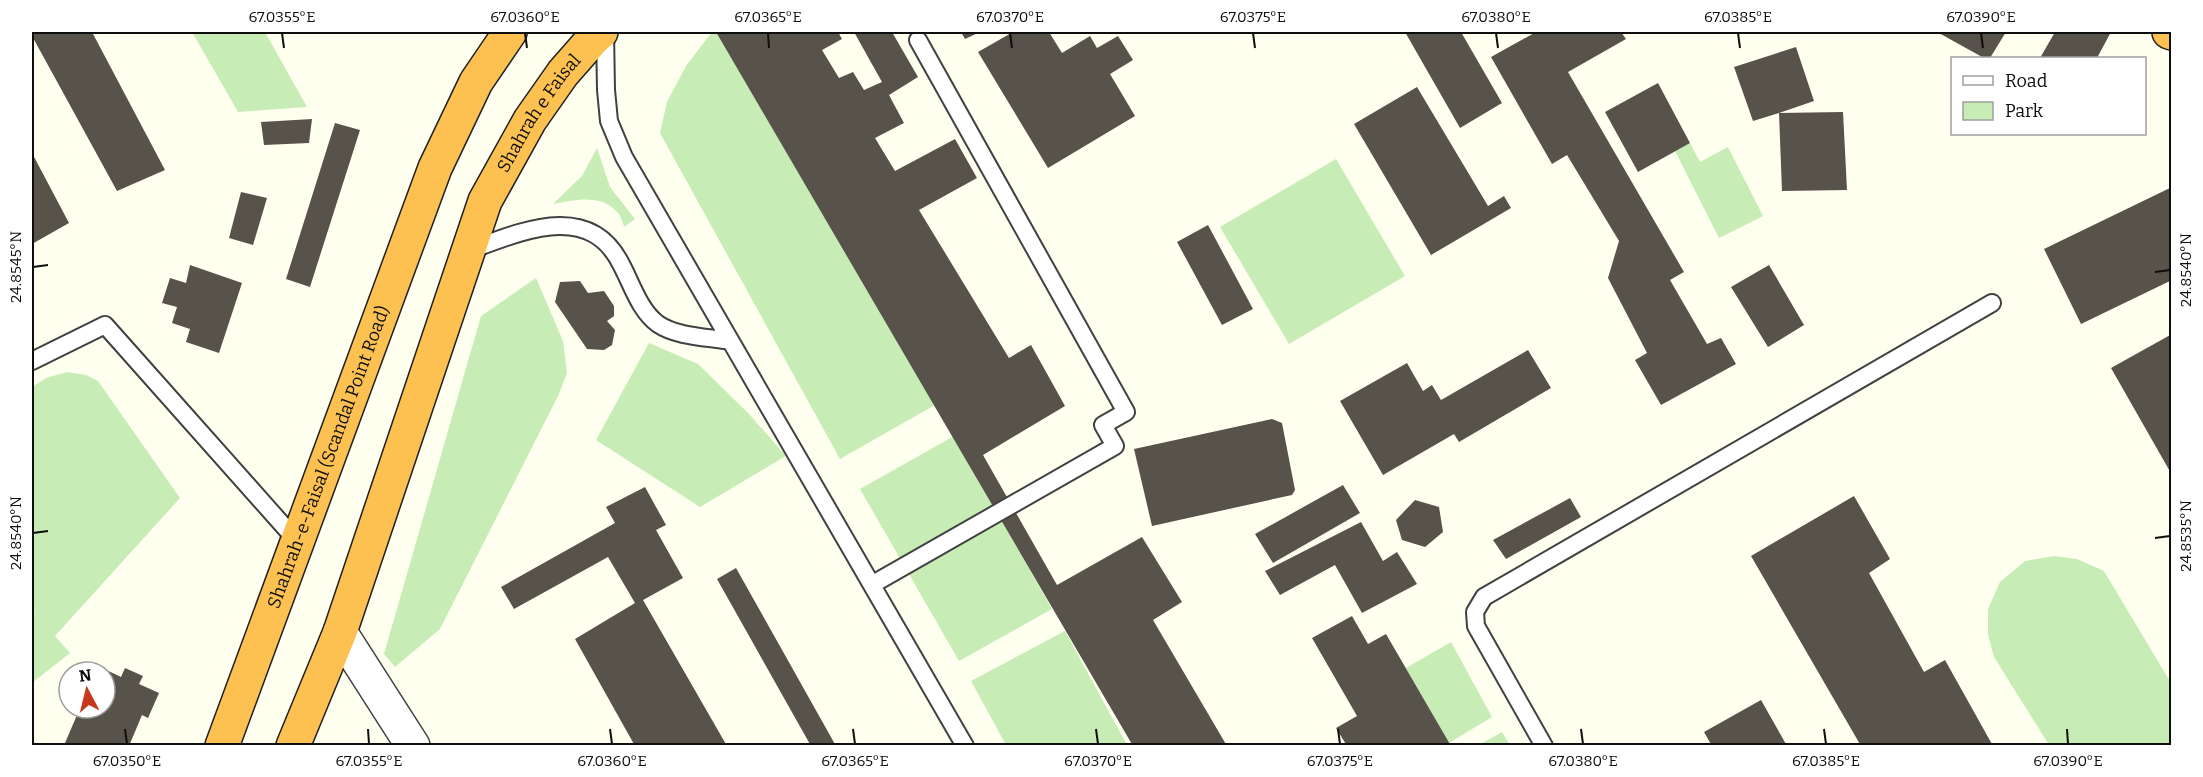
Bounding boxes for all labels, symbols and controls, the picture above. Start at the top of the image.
text: 67.0355°E [248,8,316,26]
text: 67.0360°E [490,8,560,26]
text: 67.0365°E [734,8,802,26]
text: 67.0370°E [976,8,1044,26]
text: 67.0375°E [1220,8,1286,26]
text: 67.0380°E [1461,8,1531,26]
text: 67.0385°E [1704,8,1772,26]
text: 67.0390°E [1946,8,2016,26]
street label: Shahrah e Faisal [492,50,585,176]
legend [1951,57,2146,135]
text: Road [2005,70,2048,92]
text: Park [2005,100,2044,122]
text: 24.8545°N [7,231,25,303]
text: 24.8540°N [2177,233,2195,307]
street label: Shahrah-e-Faisal (Scandal Point Road) [263,303,394,611]
text: 24.8540°N [7,496,25,570]
text: 24.8535°N [2177,500,2195,572]
north arrow [57,660,117,720]
text: N [78,665,93,686]
text: 67.0350°E [93,752,161,770]
text: 67.0355°E [335,752,403,770]
text: 67.0360°E [577,752,647,770]
text: 67.0365°E [821,752,889,770]
text: 67.0370°E [1064,752,1132,770]
text: 67.0375°E [1307,752,1373,770]
text: 67.0380°E [1548,752,1618,770]
text: 67.0385°E [1792,752,1860,770]
text: 67.0390°E [2033,752,2103,770]

